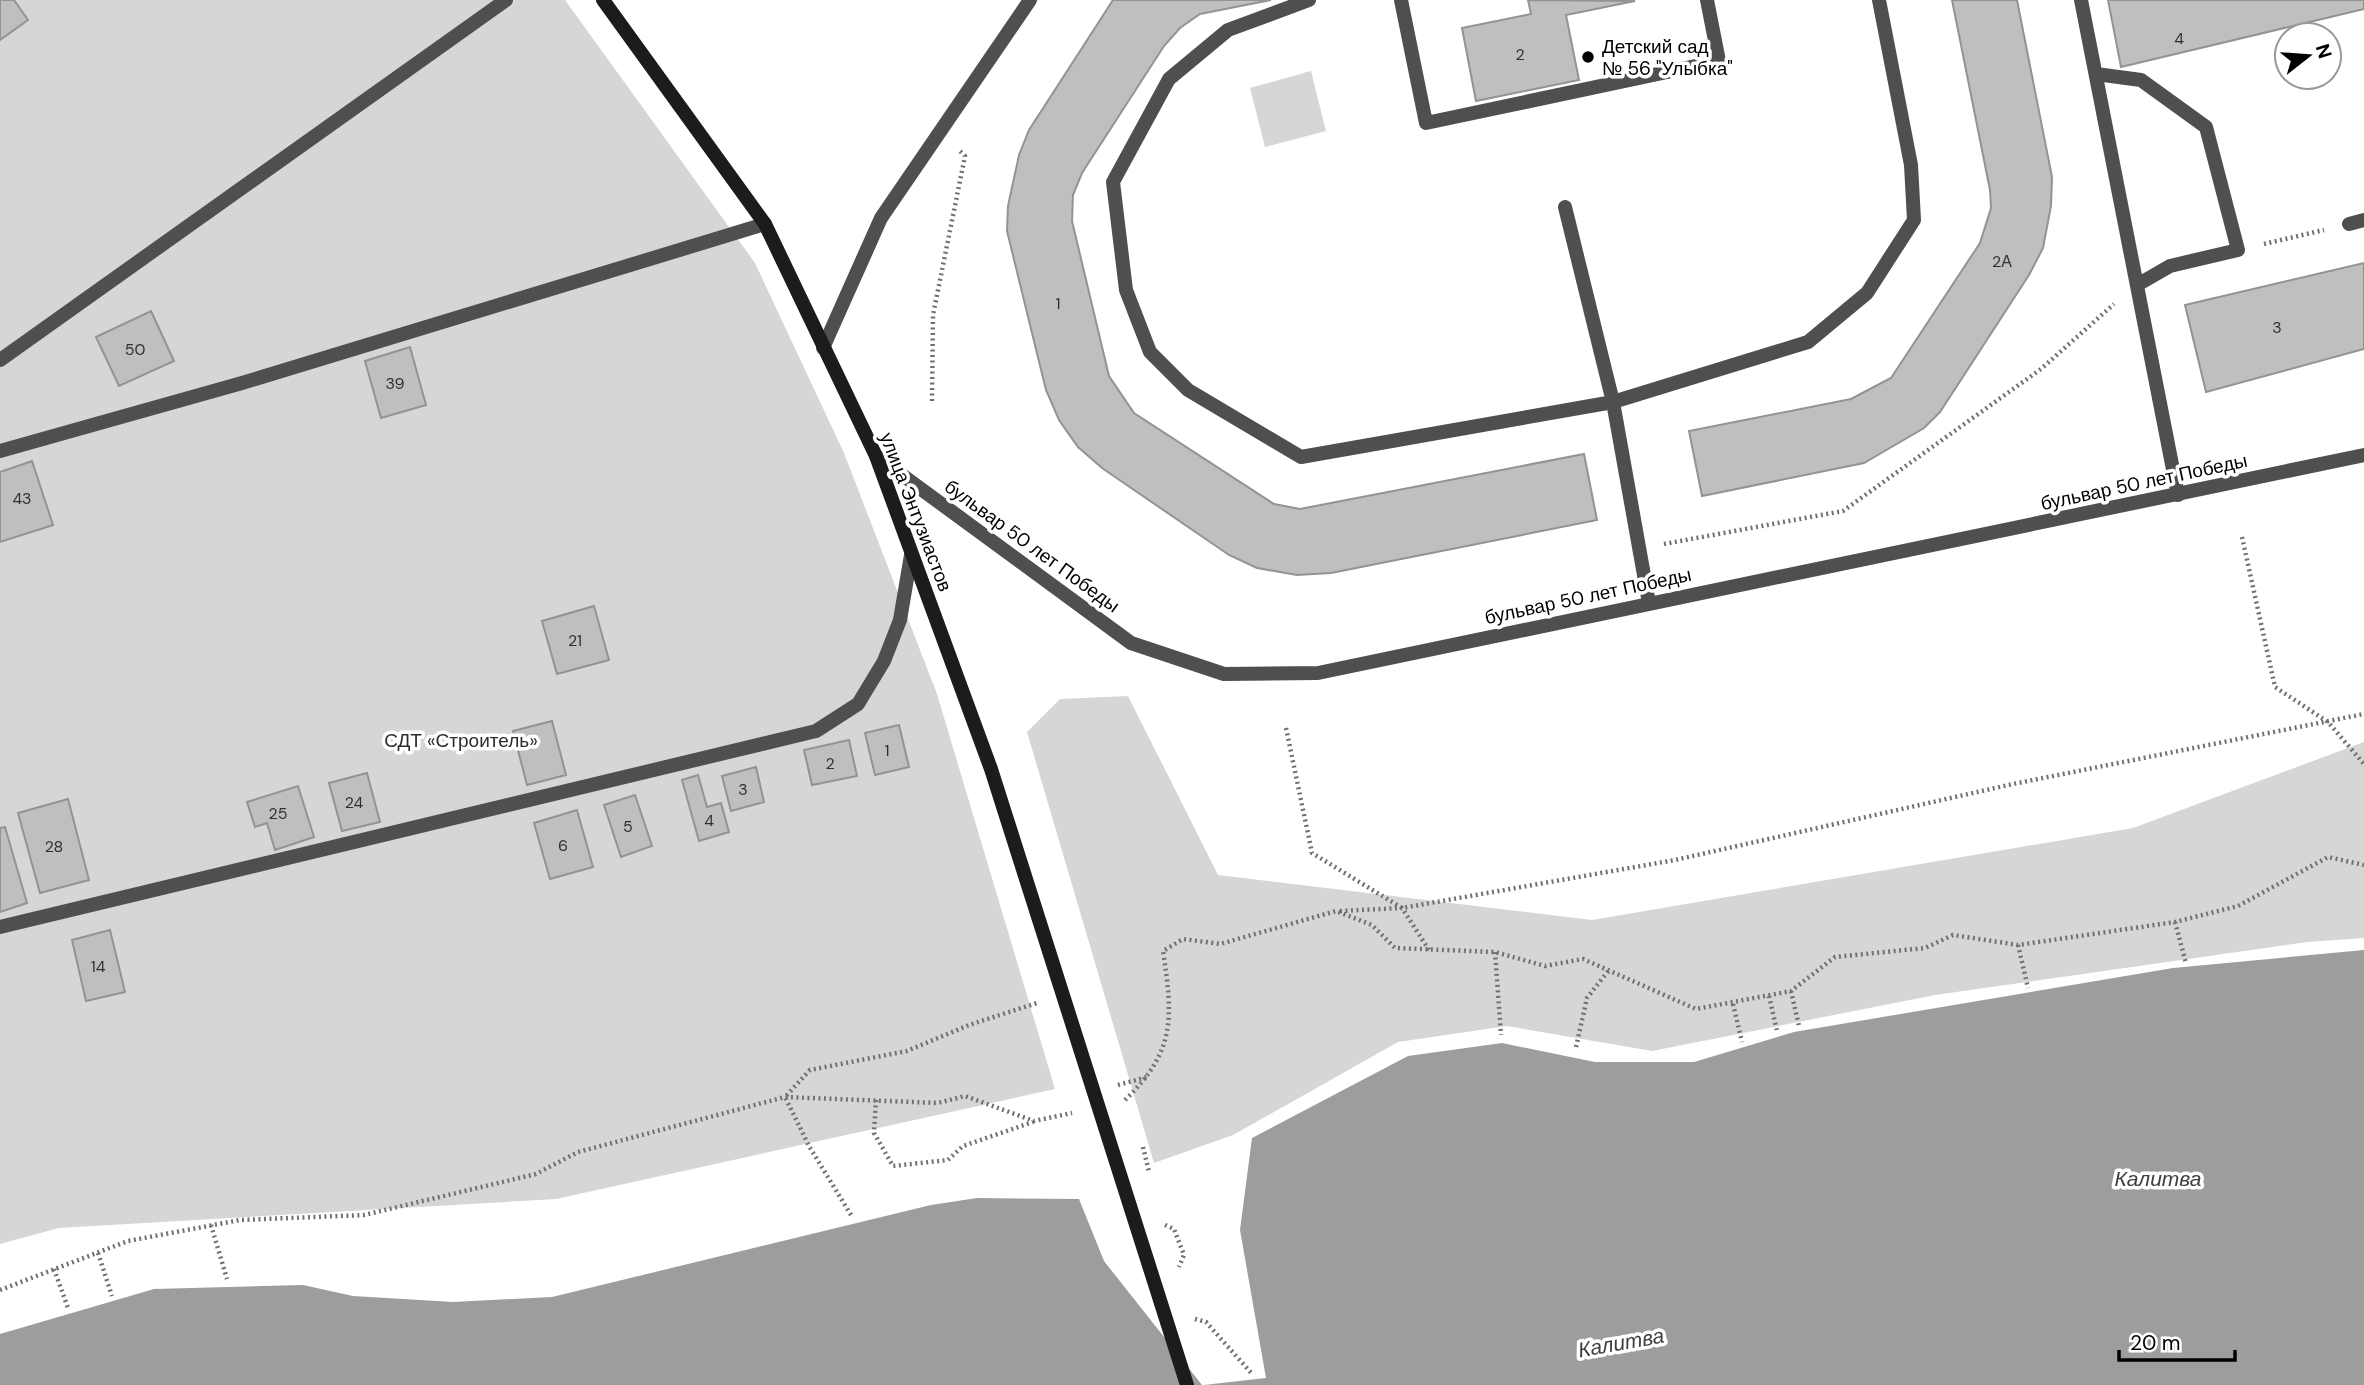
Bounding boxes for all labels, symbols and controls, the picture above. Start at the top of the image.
north arrow [2273,21,2343,91]
house number: 4 [2174,28,2184,49]
place label: Детский сад № 56 "Улыбка" [1602,34,1733,81]
text: N [2310,41,2338,61]
house number: 2 [1515,44,1525,65]
marker: Детский сад № 56 "Улыбка" [1580,49,1596,65]
house number: 2А [1992,251,2012,272]
house number: 1 [1056,293,1061,314]
house number: 3 [2272,317,2282,338]
house number: 50 [125,339,145,360]
house number: 39 [385,373,405,394]
street label: улица Энтузиастов [874,429,958,595]
street label: бульвар 50 лет Победы [2038,448,2250,516]
street label: бульвар 50 лет Победы [939,474,1125,618]
house number: 43 [12,488,32,509]
street label: бульвар 50 лет Победы [1482,562,1694,630]
house number: 21 [568,630,582,651]
park label: СДТ «Строитель» [384,728,538,753]
house number: 1 [885,740,890,761]
house number: 2 [825,753,835,774]
house number: 3 [738,779,748,800]
house number: 24 [345,792,364,813]
house number: 25 [269,803,287,824]
house number: 4 [704,810,714,831]
house number: 5 [623,816,633,837]
house number: 6 [558,835,568,856]
house number: 28 [45,836,63,857]
house number: 14 [91,956,106,977]
water label: Калитва [2114,1165,2202,1193]
scale bar [2119,1318,2234,1362]
water label: Калитва [1576,1322,1666,1364]
text: 20 m [2130,1329,2181,1357]

